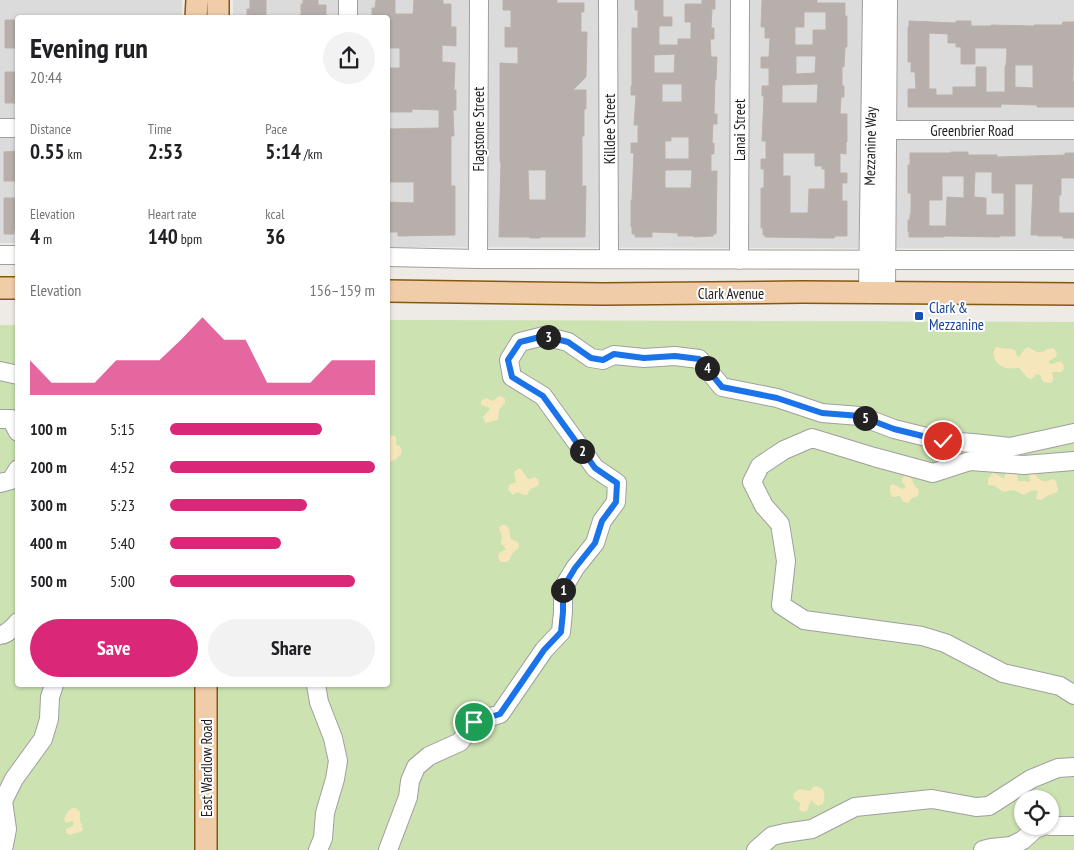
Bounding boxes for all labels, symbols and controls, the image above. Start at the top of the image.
text: Evening run [30,29,148,66]
button: share [323,32,375,84]
text: 20:44 [30,67,62,87]
street label: Flagstone Street [469,87,488,171]
street label: Killdee Street [600,94,619,164]
street label: Lanai Street [730,99,749,161]
street label: Mezzanine Way [860,106,880,186]
text: Distance [30,120,71,138]
text: Time [148,120,172,138]
text: Pace [265,120,287,138]
street label: Greenbrier Road [930,121,1014,140]
text: 0.55 [30,138,65,165]
text: 2:53 [148,138,183,165]
text: 5:14 [265,138,301,165]
text: km [65,145,82,163]
text: /km [301,145,322,163]
text: Elevation [30,205,75,223]
text: Heart rate [148,205,197,223]
text: kcal [265,205,284,223]
text: 4 [30,223,40,250]
text: 140 [148,223,178,250]
text: 36 [265,223,285,250]
text: m [40,230,52,248]
text: bpm [178,230,202,248]
text: Elevation [30,280,81,300]
text: 156–159 m [310,280,375,300]
street label: Clark Avenue [698,284,764,303]
place label: Clark & Mezzanine [929,298,984,334]
marker: Clark & Mezzanine [913,310,925,322]
pin: 3 [536,324,560,350]
text: 3 [545,328,552,346]
pin: 4 [694,356,720,380]
text: 4 [704,359,711,377]
pin: 5 [852,406,878,430]
text: 5 [862,409,869,427]
text: 100 m [30,419,67,439]
text: 5:15 [110,419,135,439]
pin [922,420,964,462]
icon: check [929,427,957,455]
pin: 2 [570,438,594,464]
text: 2 [579,442,586,460]
text: 200 m [30,457,67,477]
text: 4:52 [110,457,135,477]
text: 300 m [30,495,67,515]
text: 5:23 [110,495,135,515]
text: 400 m [30,533,67,553]
text: 5:40 [110,533,135,553]
text: 500 m [30,571,67,591]
text: 5:00 [110,571,135,591]
pin: 1 [550,578,576,602]
text: 1 [560,581,567,599]
button: Save [30,619,198,677]
button: Share [208,619,375,677]
pin [453,701,495,743]
icon: arrive [460,708,488,736]
street label: East Wardlow Road [197,719,216,817]
map controls [1014,790,1059,835]
button: locate [1014,790,1059,835]

